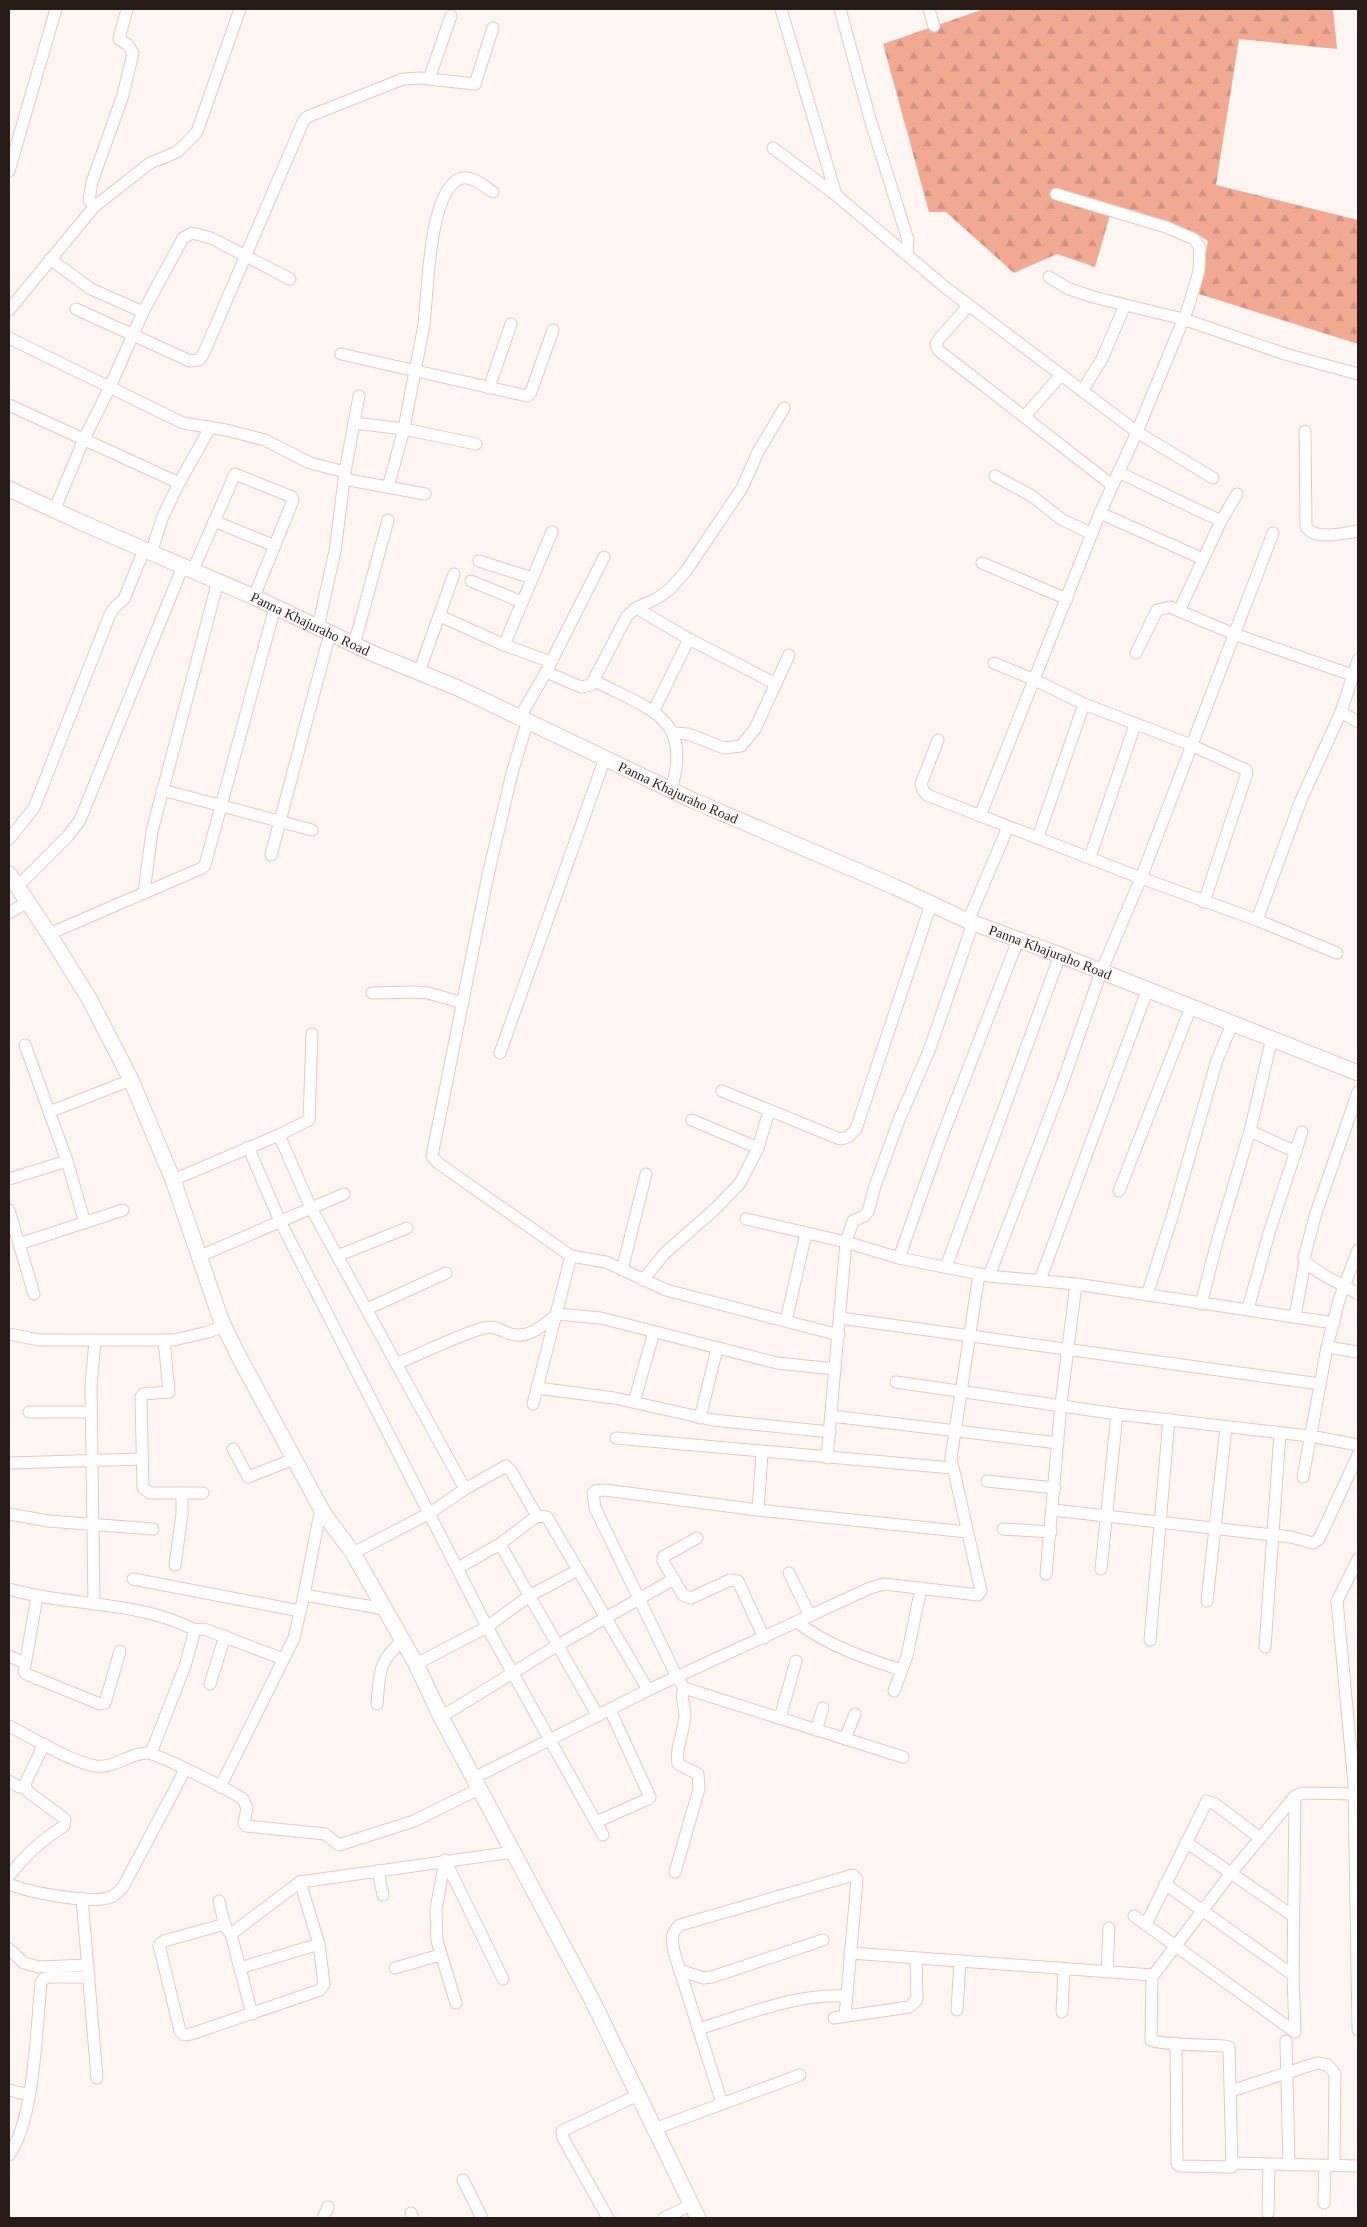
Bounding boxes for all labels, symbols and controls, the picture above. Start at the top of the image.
street label: Panna Khajuraho Road [248,590,372,659]
street label: Panna Khajuraho Road [616,759,740,827]
street label: Panna Khajuraho Road [987,922,1114,983]

